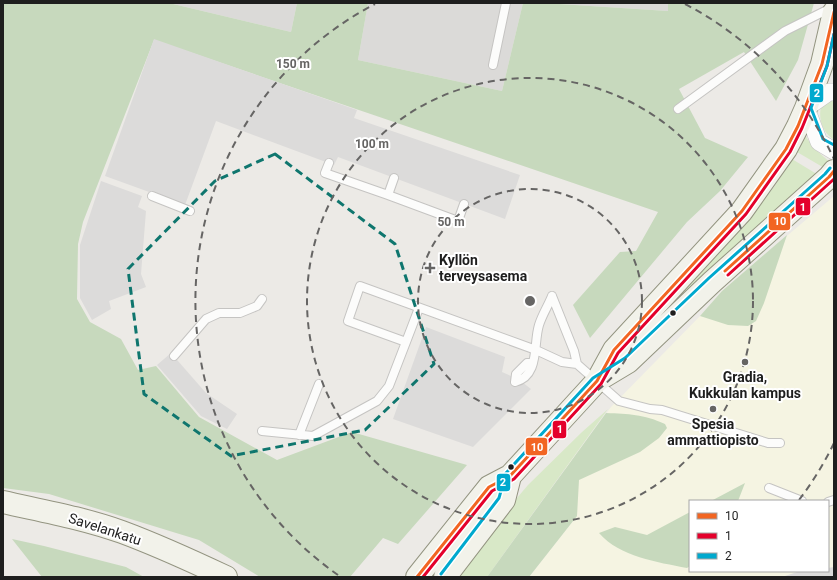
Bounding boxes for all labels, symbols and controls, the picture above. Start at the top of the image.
text: 150 m [276,57,310,71]
line badge: 2 [809,83,824,103]
text: 2 [814,87,820,100]
text: 100 m [355,137,389,151]
line badge: 1 [795,197,811,216]
text: 1 [800,201,806,214]
line badge: 10 [768,212,791,231]
text: 50 m [437,215,465,229]
text: 10 [774,215,786,228]
place label: Kyllön terveysasema [439,252,528,284]
marker: Kyllön terveysasema [424,262,436,274]
centre of rings [523,294,537,308]
unlabelled marker [668,308,678,318]
marker: Gradia, Kukkulan kampus [740,357,750,367]
place label: Gradia, Kukkulan kampus [689,369,801,401]
marker: Spesia ammattiopisto [708,404,718,414]
place label: Spesia ammattiopisto [667,416,759,448]
line badge: 1 [552,420,567,439]
text: 1 [557,423,563,436]
line badge: 10 [525,437,548,456]
text: 10 [531,441,543,454]
unlabelled marker [506,462,516,472]
line badge: 2 [496,473,511,492]
text: 2 [500,476,506,489]
legend [689,500,829,572]
text: 10 [725,509,739,523]
street label: Savelankatu [67,510,143,548]
text: 1 [725,529,732,543]
text: 2 [725,549,732,563]

